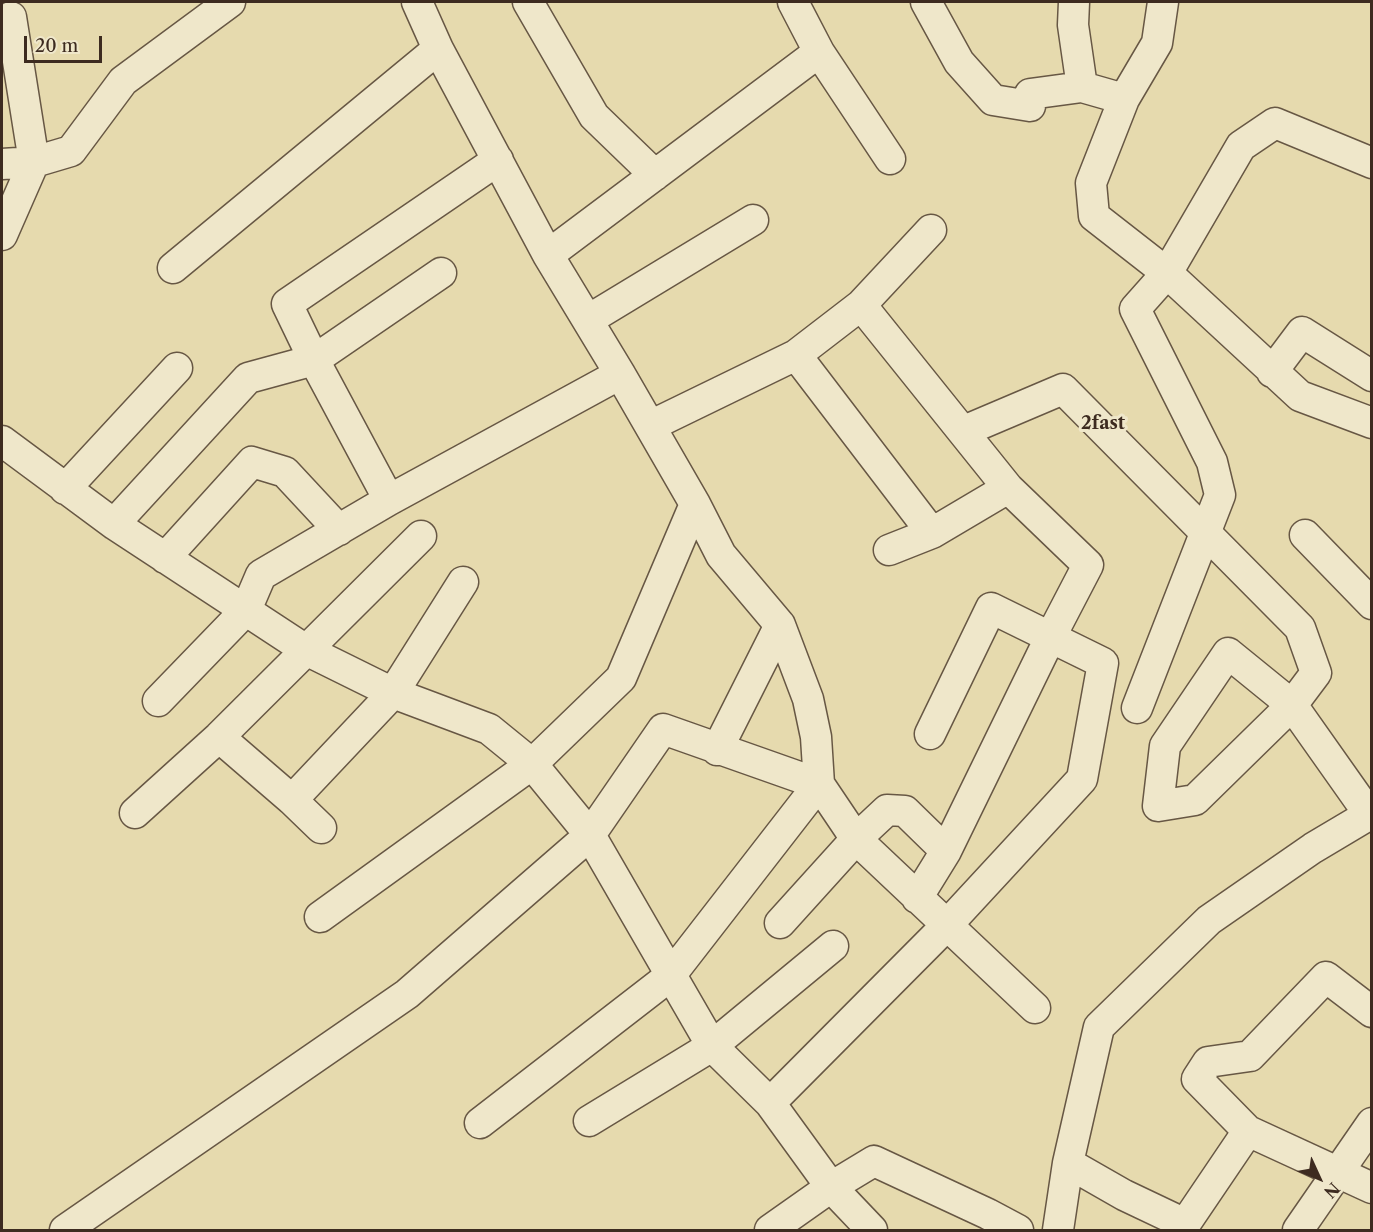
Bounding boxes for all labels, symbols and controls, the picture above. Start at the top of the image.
scale bar [27,24,105,62]
text: 20 m [35,35,78,57]
district label: 2fast [1081,413,1125,435]
north arrow [1289,1148,1349,1208]
text: N [1320,1179,1344,1202]

